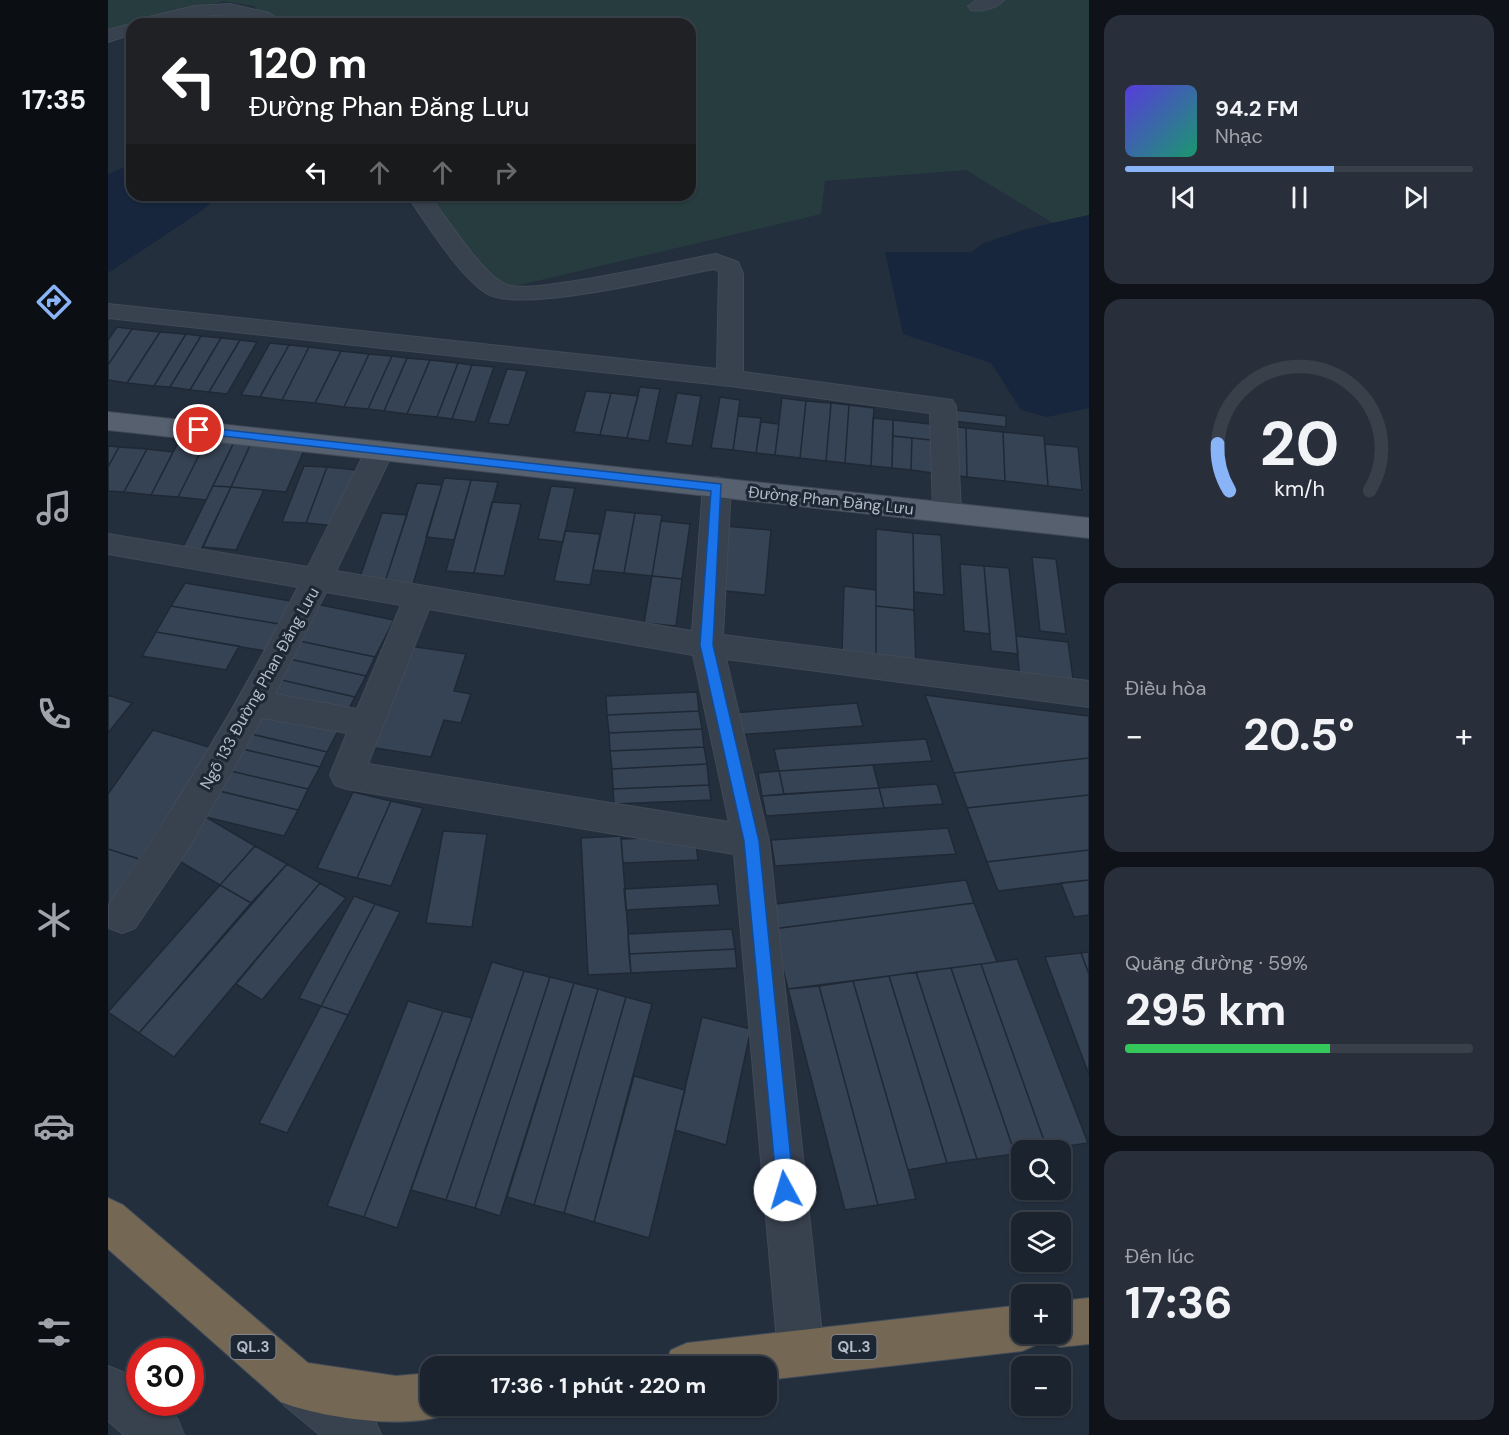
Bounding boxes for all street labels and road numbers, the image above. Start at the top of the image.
street label: Đường Phan Đăng Lưu [747,481,915,520]
street label: Ngõ 133 Đường Phan Đăng Lưu [195,584,324,793]
road number: QL.3 [230,1335,276,1359]
road number: QL.3 [832,1335,876,1359]

